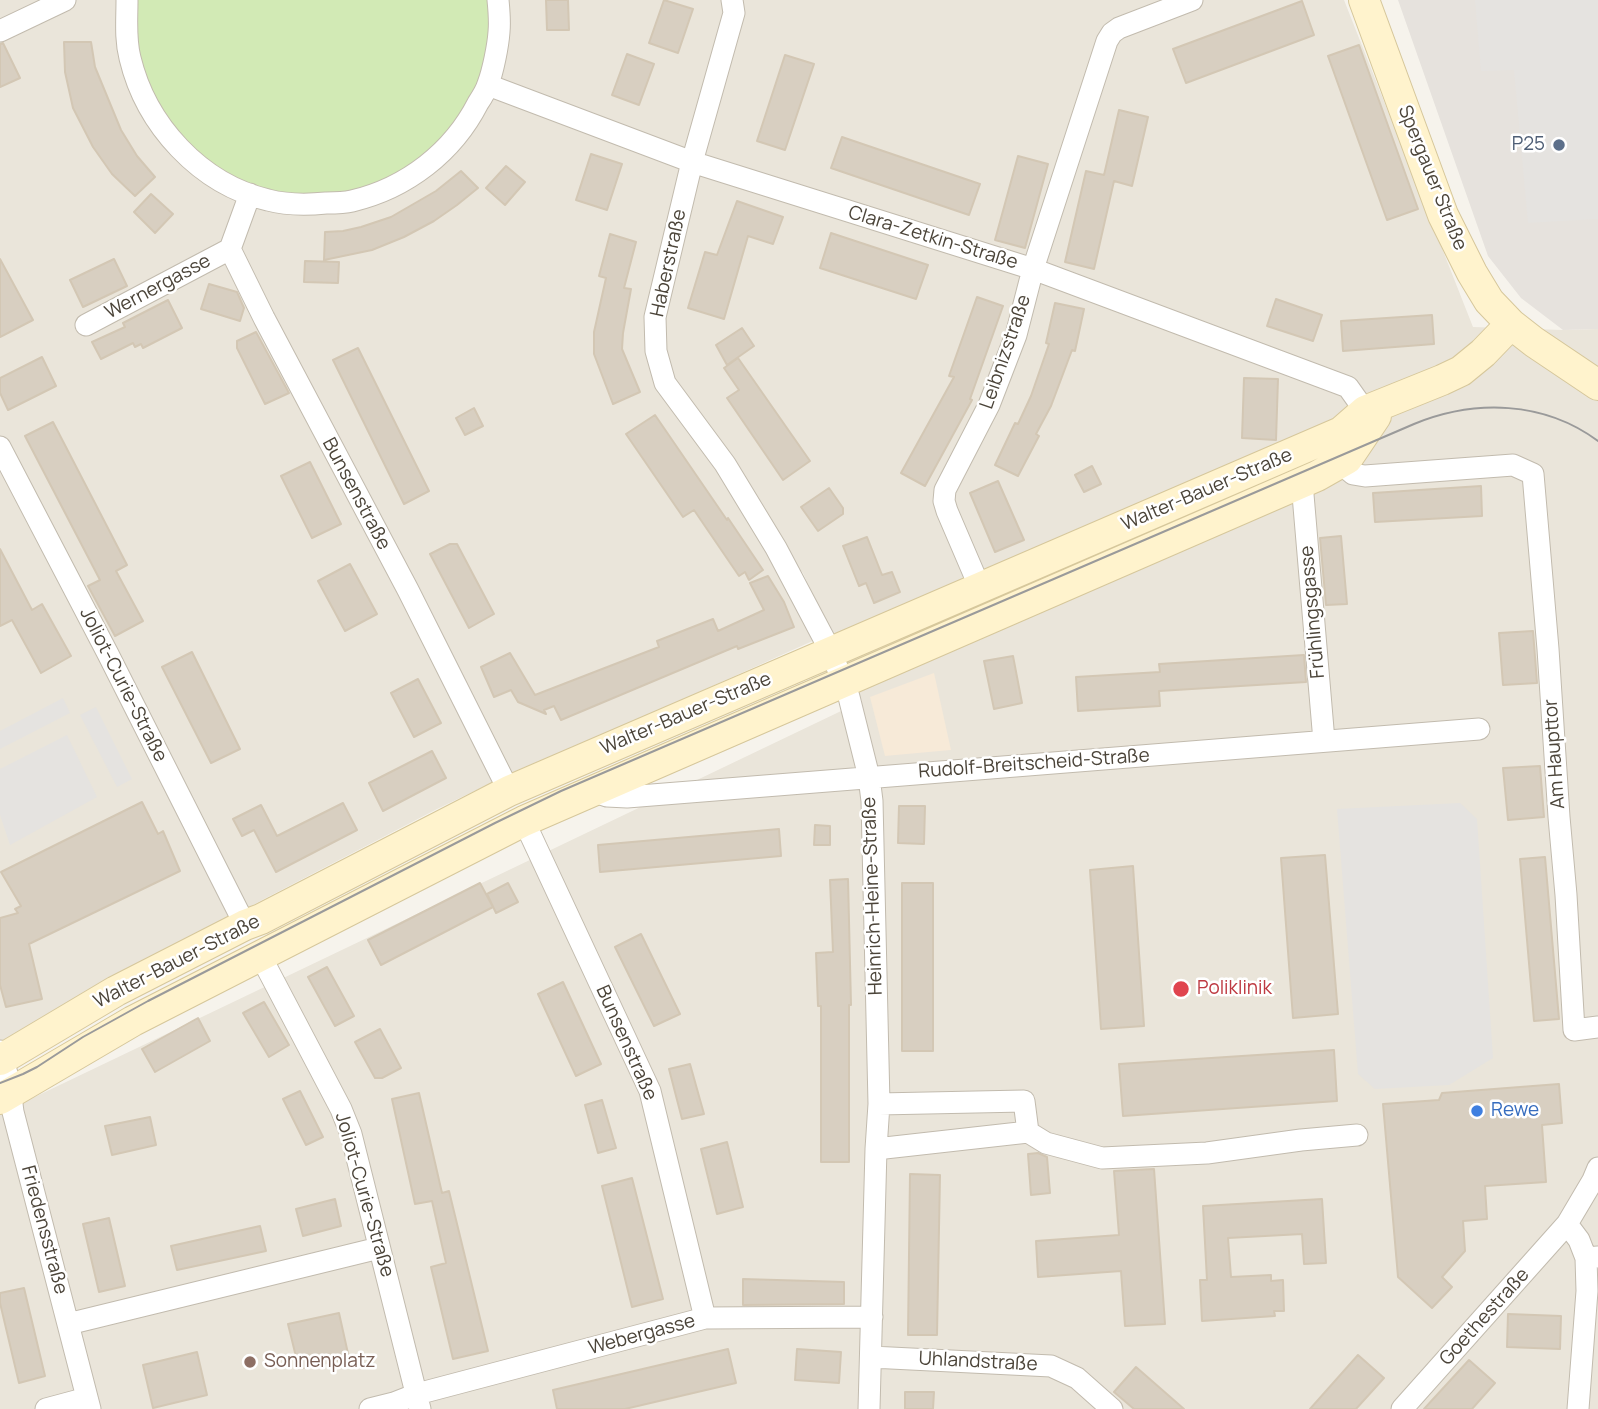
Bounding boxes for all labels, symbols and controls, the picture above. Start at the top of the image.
street label: Spergauer Straße [1393,102,1471,254]
place label: P25 [1512,134,1545,156]
marker: P25 [1551,137,1567,153]
street label: Clara-Zetkin-Straße [846,201,1020,275]
street label: Haberstraße [646,207,692,319]
street label: Wernergasse [101,250,215,324]
street label: Leibnizstraße [976,292,1036,412]
street label: Bunsenstraße [317,434,395,554]
street label: Walter-Bauer-Straße [1118,444,1296,536]
street label: Frühlingsgasse [1296,545,1330,679]
street label: Joliot-Curie-Straße [74,604,172,766]
street label: Walter-Bauer-Straße [597,668,775,760]
street label: Am Haupttor [1540,698,1570,810]
street label: Rudolf-Breitscheid-Straße [918,745,1150,783]
street label: Heinrich-Heine-Straße [858,796,888,996]
street label: Walter-Bauer-Straße [90,910,264,1014]
place label: Poliklinik [1197,978,1272,1000]
marker: Poliklinik [1171,979,1191,999]
street label: Bunsenstraße [590,982,662,1104]
place label: Rewe [1491,1100,1539,1122]
marker: Rewe [1469,1103,1485,1119]
street label: Joliot-Curie-Straße [330,1110,398,1280]
street label: Friedensstraße [16,1163,72,1297]
street label: Goethestraße [1435,1264,1535,1370]
street label: Webergasse [586,1310,698,1360]
street label: Uhlandstraße [918,1347,1038,1377]
place label: Sonnenplatz [264,1351,375,1373]
marker: Sonnenplatz [242,1354,258,1370]

